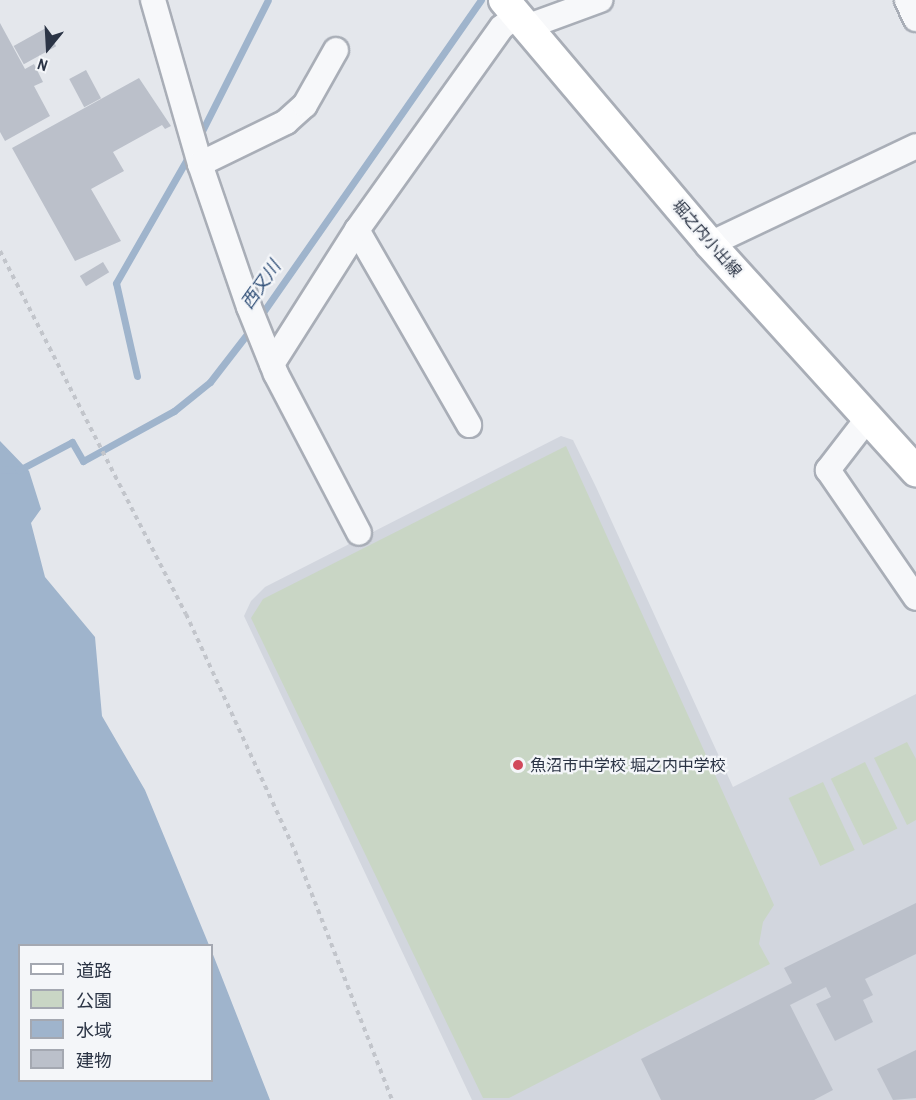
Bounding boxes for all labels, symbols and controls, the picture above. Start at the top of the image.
north arrow [18,18,78,78]
text: N [35,53,50,77]
street label: 堀之内小出線 [668,195,746,281]
water label: 西又川 [237,257,285,313]
place label: 魚沼市中学校 堀之内中学校 [530,755,726,775]
marker: 魚沼市中学校 堀之内中学校 [511,758,525,772]
legend [18,944,213,1082]
text: 道路 [76,958,112,983]
text: 公園 [76,988,112,1013]
text: 水域 [76,1018,112,1043]
text: 建物 [76,1048,112,1073]

